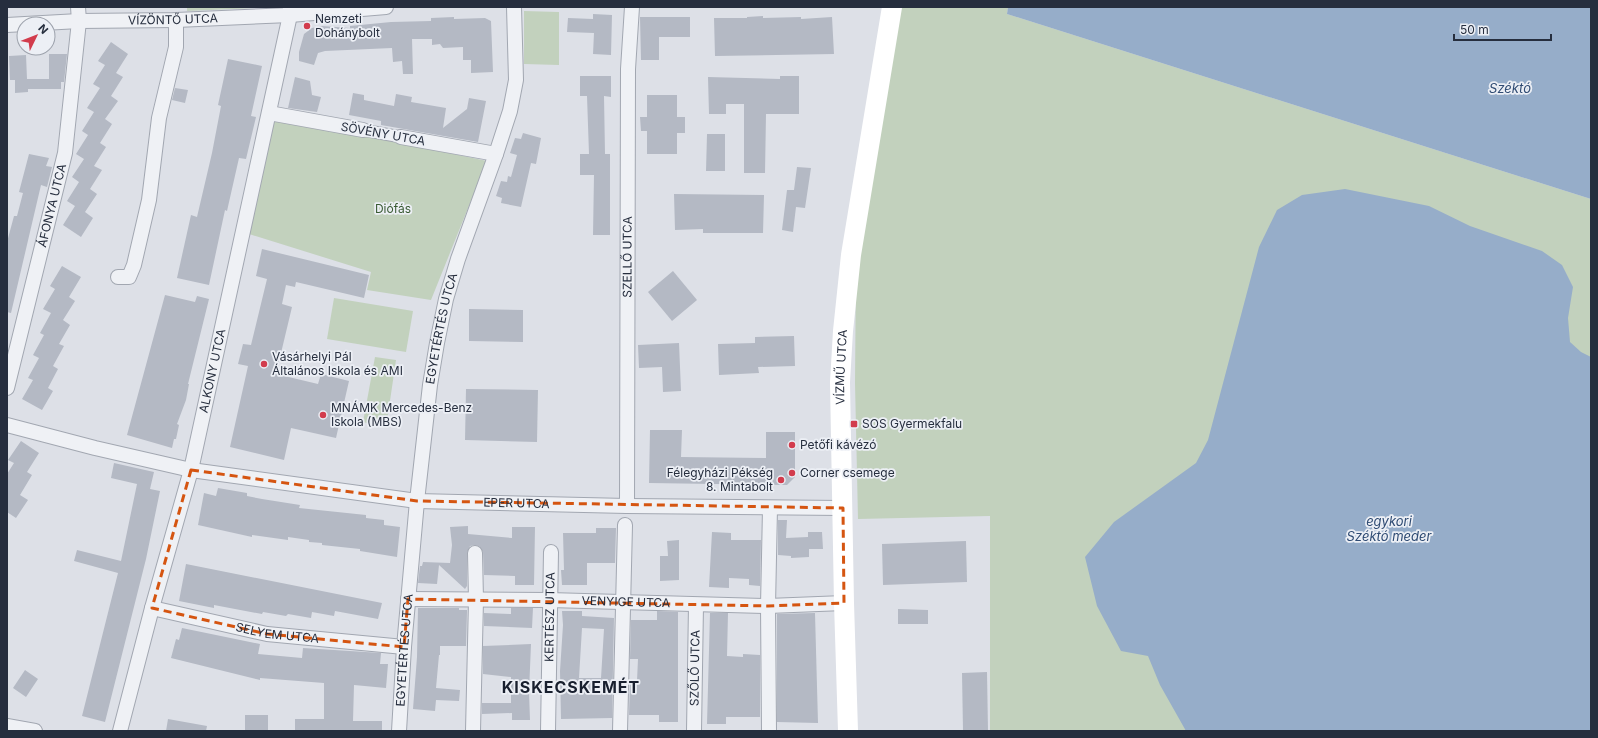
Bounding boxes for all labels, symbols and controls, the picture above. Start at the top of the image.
street label: VÍZÖNTŐ UTCA [128,10,218,27]
place label: Nemzeti Dohánybolt [315,11,380,40]
north arrow [16,16,56,56]
scale bar [1454,16,1551,42]
text: N [35,21,51,37]
marker: Nemzeti Dohánybolt [302,21,312,31]
text: 50 m [1460,22,1489,37]
water label: Széktó [1489,80,1531,96]
street label: SÖVÉNY UTCA [340,119,427,148]
street label: ÁFONYA UTCA [34,162,69,249]
park label: Diófás [375,201,411,216]
street label: SZELLŐ UTCA [619,216,635,298]
street label: EGYETÉRTÉS UTCA [422,271,460,385]
street label: ALKONY UTCA [196,327,229,414]
street label: VÍZMŰ UTCA [832,329,850,405]
place label: Vásárhelyi Pál Általános Iskola és AMI [272,349,403,378]
marker: Vásárhelyi Pál Általános Iskola és AMI [259,359,269,369]
place label: MNÁMK Mercedes-Benz Iskola (MBS) [331,400,472,429]
marker: MNÁMK Mercedes-Benz Iskola (MBS) [318,410,328,420]
place label: SOS Gyermekfalu [862,416,962,431]
marker: SOS Gyermekfalu [849,419,859,429]
place label: Petőfi kávézó [800,437,876,452]
marker: Petőfi kávézó [787,440,797,450]
place label: Félegyházi Pékség 8. Mintabolt [667,465,773,494]
place label: Corner csemege [800,465,895,480]
marker: Corner csemege [787,468,797,478]
marker: Félegyházi Pékség 8. Mintabolt [776,475,786,485]
street label: EPER UTCA [483,495,550,511]
water label: egykori Széktó meder [1347,513,1432,544]
street label: KERTÉSZ UTCA [541,572,558,662]
street label: EGYETÉRTÉS UTCA [392,593,416,707]
street label: VENYIGE UTCA [581,593,670,610]
street label: SELYEM UTCA [234,619,320,646]
street label: SZŐLŐ UTCA [686,630,703,706]
district label: KISKECSKEMÉT [502,677,640,697]

